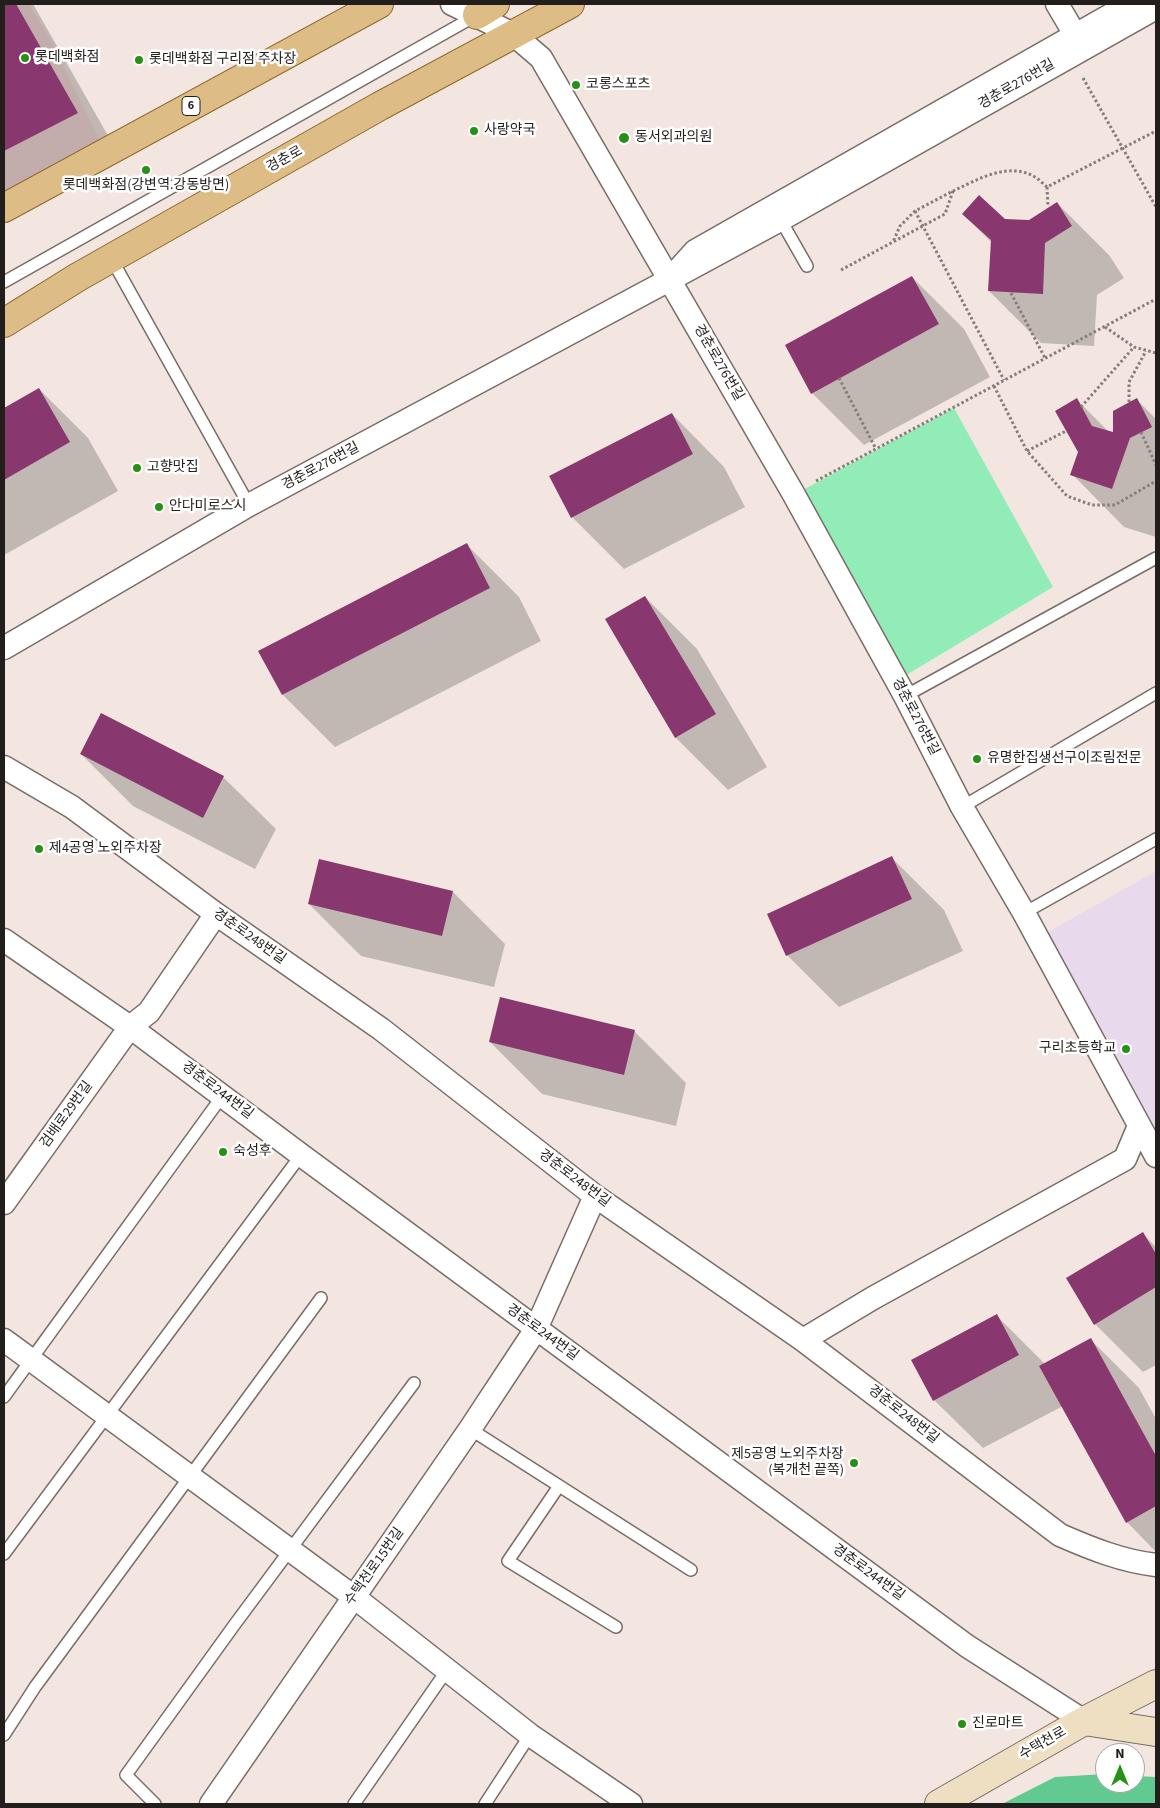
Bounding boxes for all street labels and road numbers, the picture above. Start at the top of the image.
street label: 경춘로276번길 [976,56,1058,114]
road number: 6 [182,96,200,115]
street label: 경춘로 [264,143,306,177]
street label: 경춘로276번길 [689,322,747,404]
street label: 경춘로276번길 [279,440,363,494]
street label: 경춘로276번길 [888,675,942,759]
street label: 경춘로248번길 [209,906,289,968]
street label: 경춘로244번길 [178,1059,256,1123]
street label: 검배로29번길 [37,1078,97,1152]
street label: 경춘로248번길 [535,1147,613,1211]
street label: 경춘로244번길 [503,1301,581,1365]
street label: 경춘로248번길 [864,1382,942,1448]
street label: 수택천로15번길 [342,1525,408,1609]
street label: 경춘로244번길 [829,1541,907,1605]
street label: 수택천로 [1016,1724,1070,1764]

